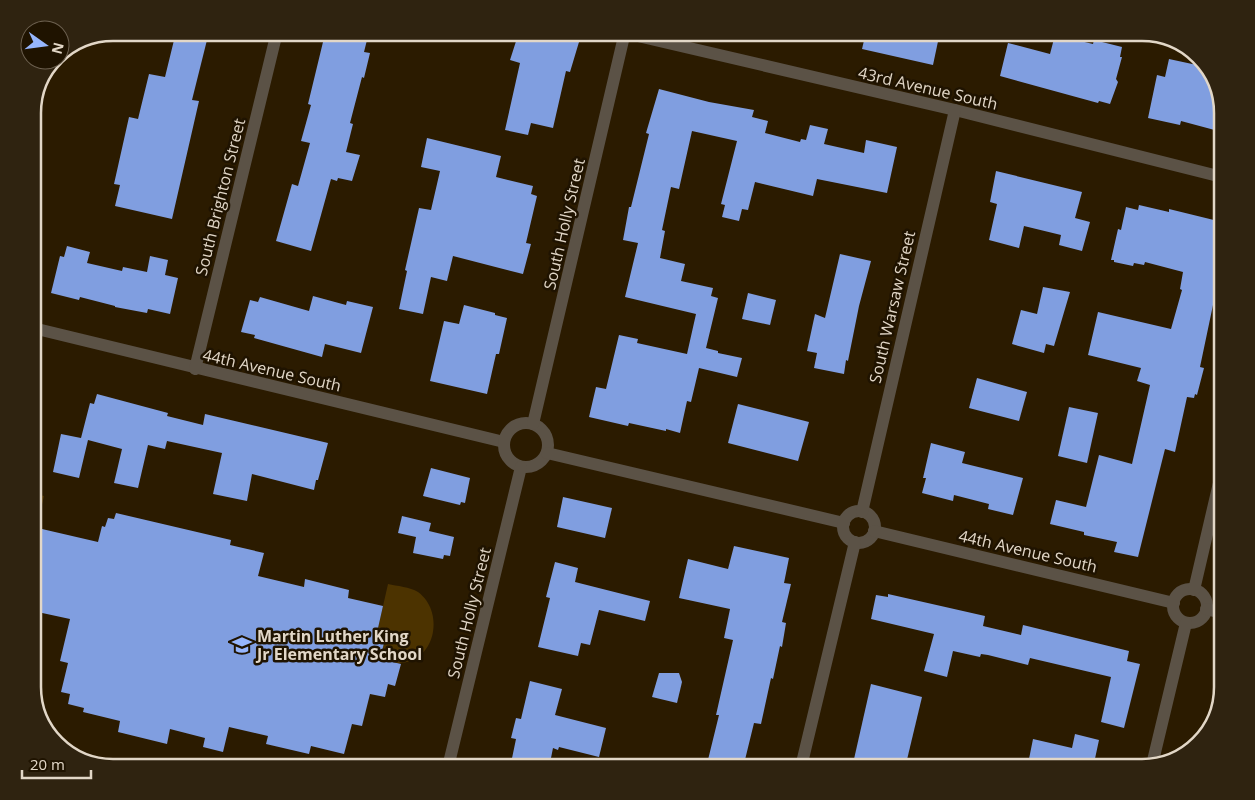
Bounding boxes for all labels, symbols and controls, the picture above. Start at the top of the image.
north arrow [20,20,70,70]
text: N [48,40,69,56]
street label: 43rd Avenue South [856,61,1000,115]
street label: South Brighton Street [190,116,250,278]
street label: South Holly Street [538,156,590,292]
street label: South Warsaw Street [864,228,920,385]
street label: 44th Avenue South [201,343,343,397]
street label: 44th Avenue South [957,524,1099,578]
street label: South Holly Street [442,545,496,681]
place label: Martin Luther King Jr Elementary School [255,625,422,665]
school or university icon: Martin Luther King Jr Elementary School [231,634,253,656]
scale bar [22,748,91,780]
text: 20 m [30,754,65,774]

